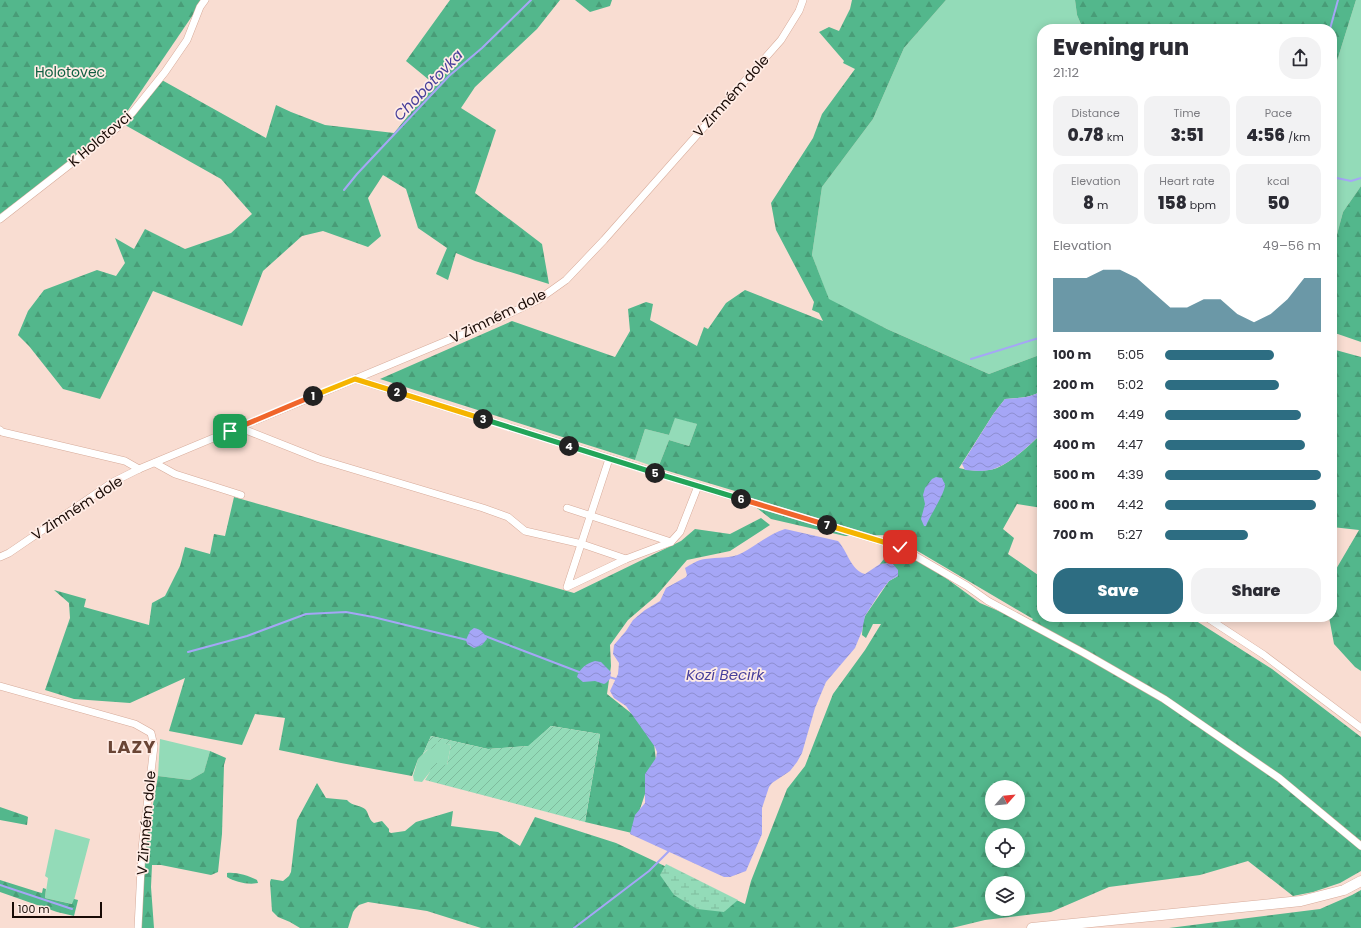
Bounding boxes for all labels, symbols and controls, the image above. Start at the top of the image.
text: Evening run [1053,32,1189,63]
button: share [1279,37,1321,79]
water label: Chobotovka [389,45,467,125]
street label: V Zimném dole [688,50,774,142]
park label: Holotovec [35,62,105,82]
text: 21:12 [1053,63,1079,82]
text: Distance [1072,105,1120,121]
text: Time [1174,105,1200,121]
text: Pace [1265,105,1292,121]
street label: K Holotovci [64,107,136,171]
text: 0.78 [1068,123,1104,147]
text: 3:51 [1170,123,1204,147]
text: 4:56 [1246,123,1285,147]
text: km [1104,129,1124,145]
text: /km [1285,129,1310,145]
text: Elevation [1071,173,1120,189]
text: Heart rate [1159,173,1215,189]
text: kcal [1267,173,1290,189]
text: 8 [1083,191,1094,215]
text: 158 [1158,191,1187,215]
text: 50 [1267,191,1289,215]
text: m [1094,197,1108,213]
text: bpm [1187,197,1216,213]
text: Elevation [1053,236,1112,255]
text: 49–56 m [1263,236,1321,255]
street label: V Zimném dole [446,284,550,348]
text: 100 m [1053,345,1091,364]
text: 5:05 [1117,345,1144,364]
text: 200 m [1053,375,1094,394]
text: 5:02 [1117,375,1144,394]
pin: 2 [387,382,407,402]
text: 2 [394,384,400,400]
pin: 1 [303,386,323,406]
text: 1 [311,388,315,404]
text: 300 m [1053,405,1094,424]
text: 4:49 [1117,405,1144,424]
pin: 3 [473,409,493,429]
text: 3 [480,411,486,427]
pin [213,414,247,448]
icon: arrive [219,420,241,442]
text: 400 m [1053,435,1095,454]
text: 4:47 [1117,435,1143,454]
pin: 4 [559,436,579,456]
text: 4 [565,438,573,454]
pin: 5 [645,463,665,483]
text: 5 [651,465,659,481]
text: 500 m [1053,465,1095,484]
text: 4:39 [1117,465,1144,484]
street label: V Zimném dole [28,471,127,545]
pin: 6 [731,489,751,509]
text: 6 [737,491,745,507]
text: 600 m [1053,495,1095,514]
text: 4:42 [1117,495,1144,514]
pin: 7 [817,515,837,535]
text: 7 [824,517,830,533]
text: 700 m [1053,525,1093,544]
text: 5:27 [1117,525,1143,544]
pin [883,530,917,564]
icon: check [889,536,911,558]
button: Save [1053,568,1183,614]
button: Share [1191,568,1321,614]
water label: Kozí Becirk [686,664,765,685]
district label: LAZY [108,734,156,759]
street label: V Zimném dole [131,770,161,876]
north arrow [985,780,1025,820]
map controls [985,780,1025,916]
button: locate [985,828,1025,868]
button: layers [985,876,1025,916]
scale bar [12,900,102,919]
text: 100 m [18,901,50,917]

